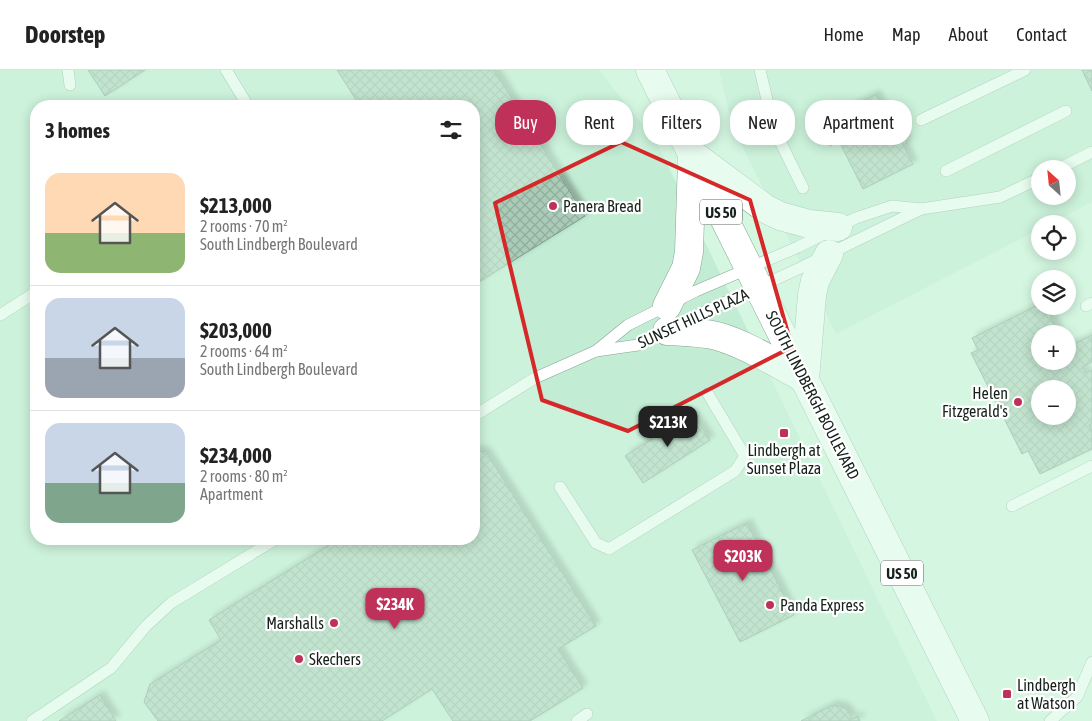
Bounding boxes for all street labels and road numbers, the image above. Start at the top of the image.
road number: US 50 [700,200,742,224]
street label: SUNSET HILLS PLAZA [635,284,751,352]
street label: SOUTH LINDBERGH BOULEVARD [763,308,863,482]
road number: US 50 [881,560,923,586]

